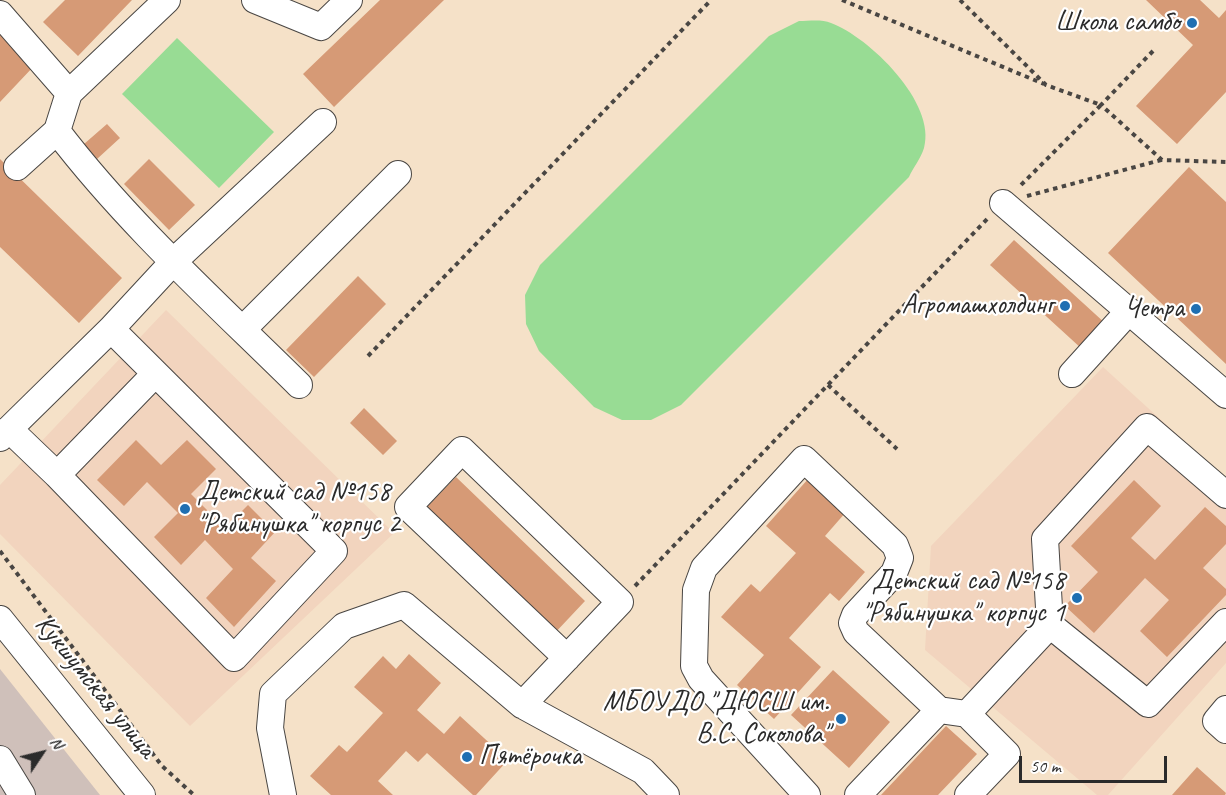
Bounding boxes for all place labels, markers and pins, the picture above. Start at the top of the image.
place label: Школа самбо [1055,6,1180,40]
marker: Школа самбо [1185,16,1199,30]
place label: Агромашхолдинг [902,289,1053,323]
place label: Четра [1124,292,1184,326]
marker: Агромашхолдинг [1058,299,1072,313]
marker: Четра [1189,302,1203,316]
place label: Детский сад №158 "Рябинушка" корпус 2 [197,476,400,542]
marker: Детский сад №158 "Рябинушка" корпус 2 [178,502,192,516]
place label: Детский сад №158 "Рябинушка" корпус 1 [862,565,1065,631]
marker: Детский сад №158 "Рябинушка" корпус 1 [1070,591,1084,605]
place label: МБОУДО "ДЮСШ им. В.С. Соколова" [603,686,829,752]
marker: МБОУДО "ДЮСШ им. В.С. Соколова" [834,712,848,726]
place label: Пятёрочка [479,740,582,774]
marker: Пятёрочка [460,750,474,764]

